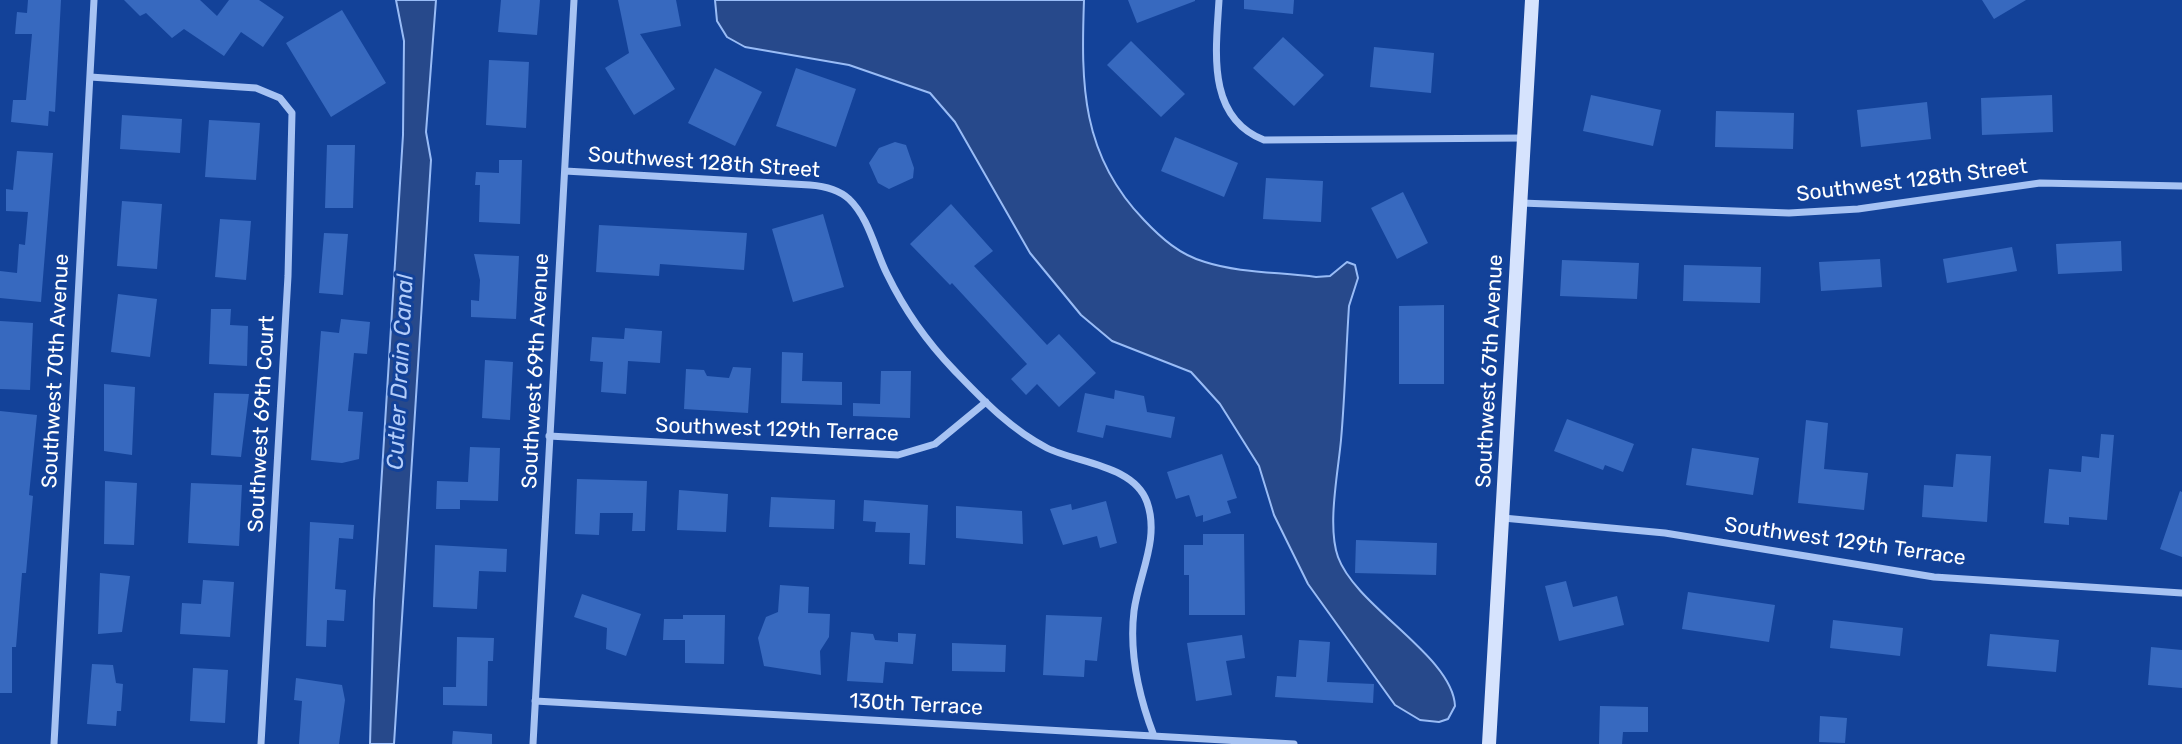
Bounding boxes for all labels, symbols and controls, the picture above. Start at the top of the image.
street label: Southwest 128th Street [587,142,821,184]
street label: Southwest 128th Street [1795,154,2029,208]
street label: Southwest 70th Avenue [37,253,75,489]
street label: Southwest 69th Avenue [517,253,555,489]
street label: Southwest 67th Avenue [1471,254,1509,488]
water label: Cutler Drain Canal [382,273,420,471]
street label: Southwest 69th Court [244,315,280,533]
street label: Southwest 129th Terrace [655,413,899,447]
street label: Southwest 129th Terrace [1723,513,1967,571]
street label: 130th Terrace [849,689,983,721]

